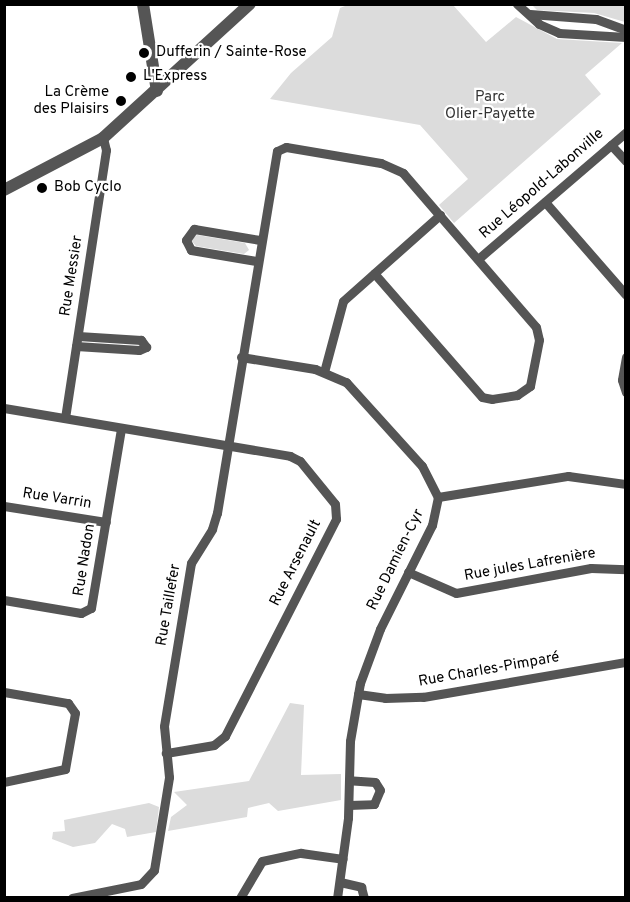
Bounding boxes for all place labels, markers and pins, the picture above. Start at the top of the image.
place label: Dufferin / Sainte-Rose [156,44,307,62]
marker: Dufferin / Sainte-Rose [137,46,151,60]
place label: L'Express [143,68,207,86]
marker: L'Express [124,70,138,84]
place label: La Crème des Plaisirs [33,83,109,118]
marker: La Crème des Plaisirs [114,94,128,108]
place label: Bob Cyclo [54,179,122,197]
marker: Bob Cyclo [35,181,49,195]

